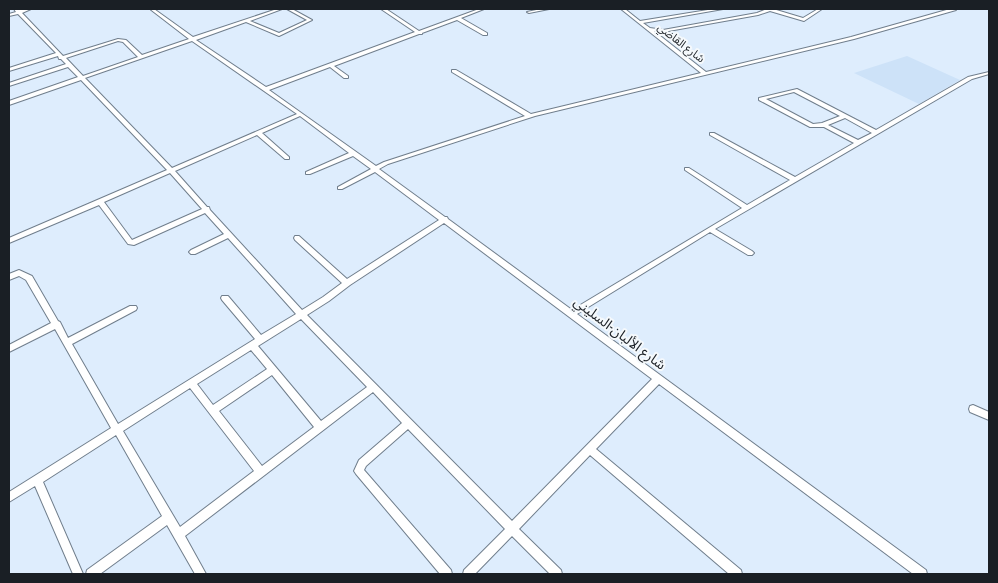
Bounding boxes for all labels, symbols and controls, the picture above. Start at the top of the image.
street label: شارع القاضي [653,21,707,68]
street label: شارع الألبان-السليني [569,293,669,375]

